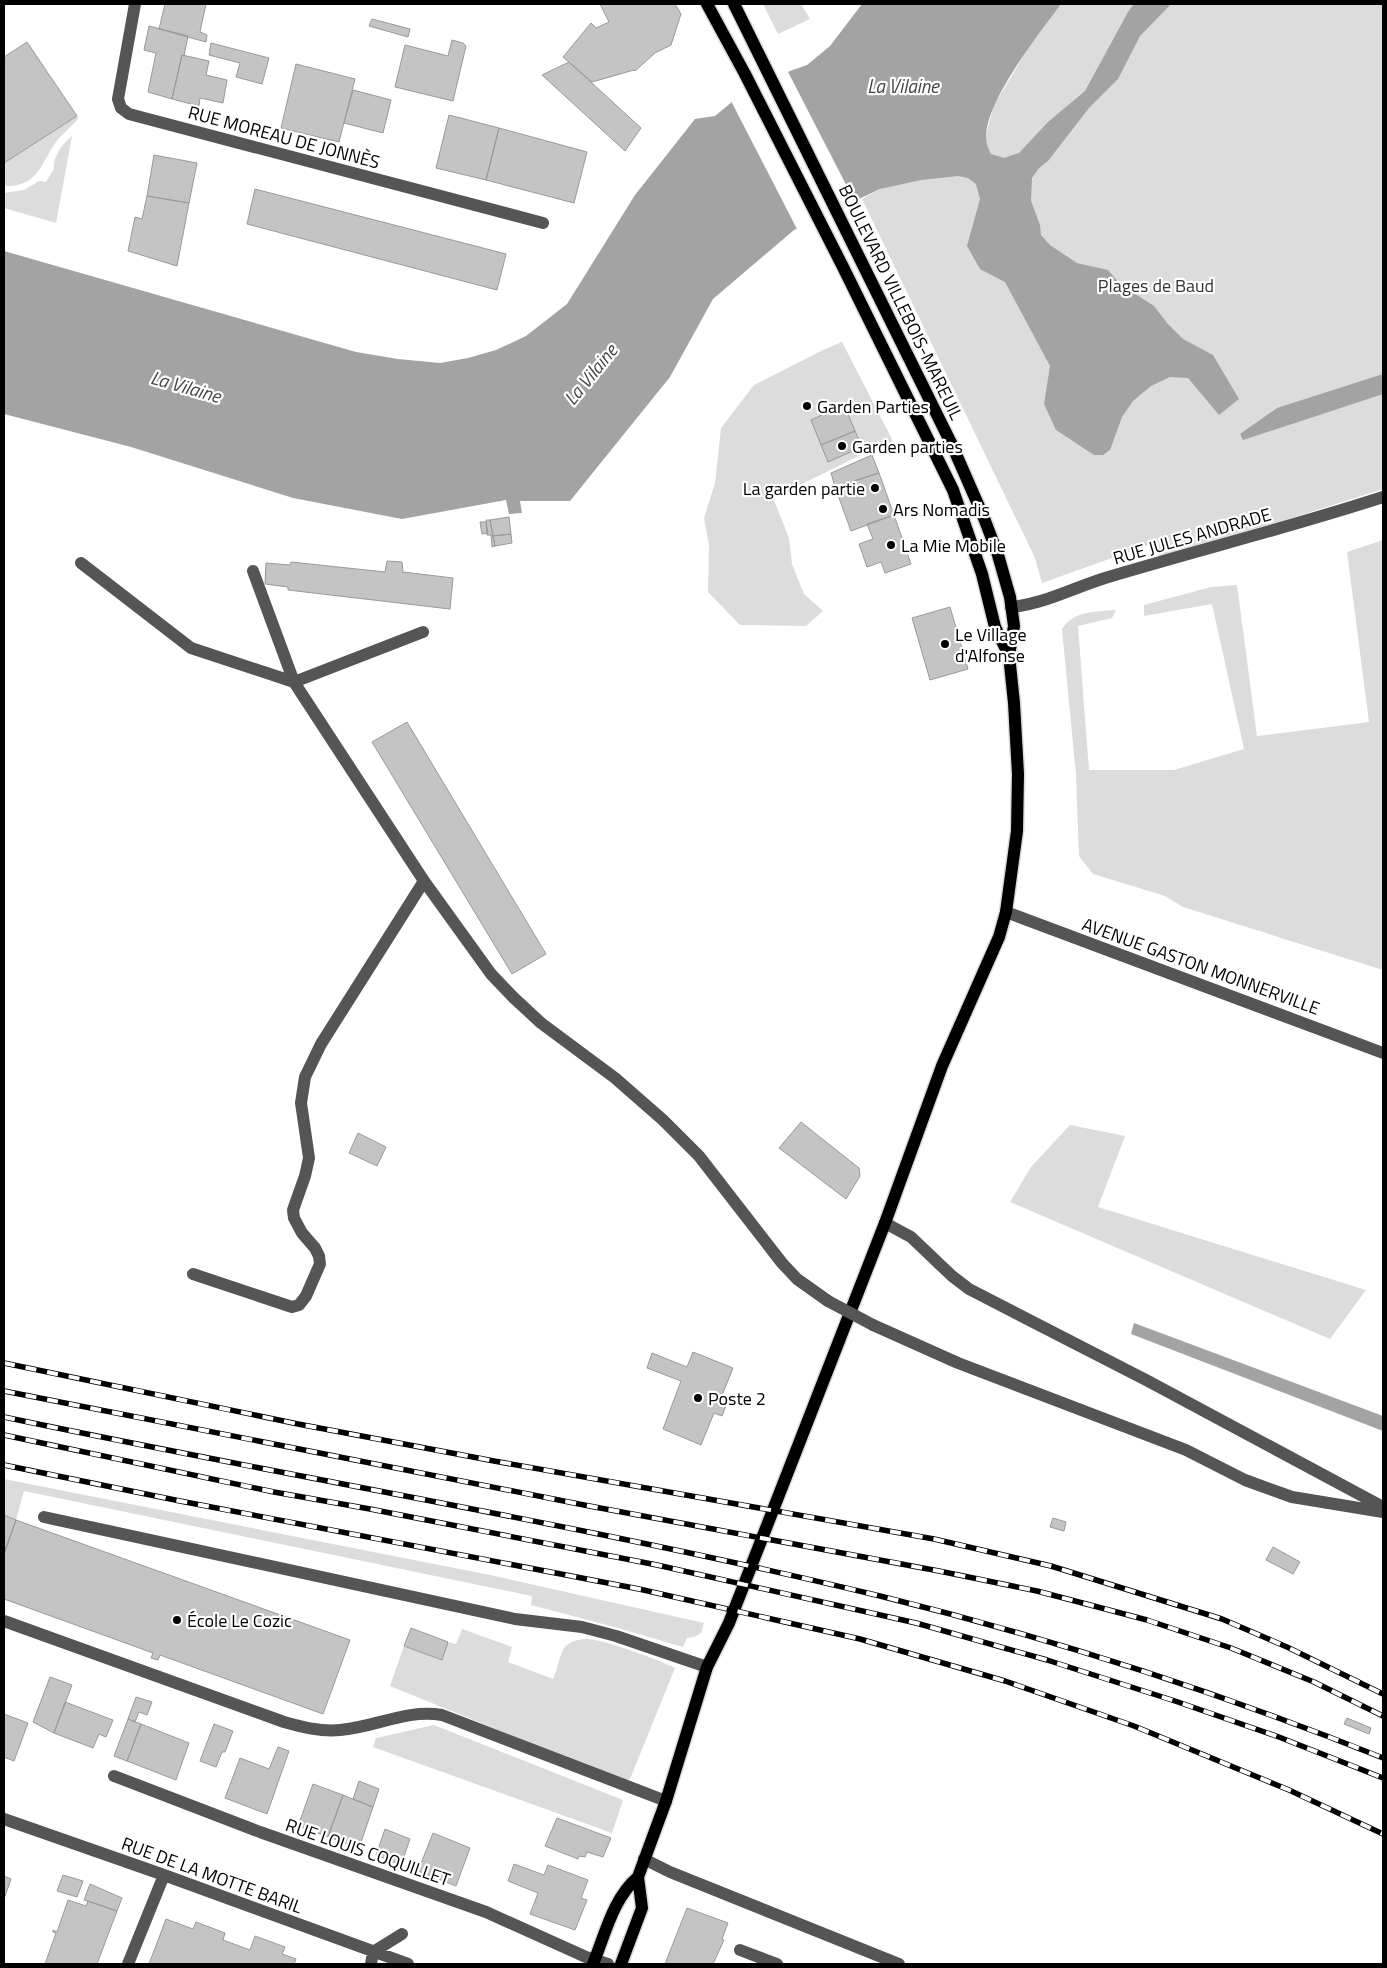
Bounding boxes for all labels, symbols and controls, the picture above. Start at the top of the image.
water label: La Vilaine [867,71,940,100]
street label: RUE MOREAU DE JONNÈS [185,98,383,176]
street label: BOULEVARD VILLEBOIS-MAREUIL [832,180,970,425]
park label: Plages de Baud [1098,272,1214,299]
water label: La Vilaine [556,336,625,411]
water label: La Vilaine [148,362,226,410]
place label: Garden Parties [817,393,929,420]
marker: Garden Parties [801,400,813,412]
place label: Garden parties [852,433,963,460]
marker: Garden parties [836,440,848,452]
place label: La garden partie [743,475,865,502]
marker: La garden partie [869,482,881,494]
place label: Ars Nomadis [893,496,990,523]
street label: RUE JULES ANDRADE [1110,500,1274,571]
marker: Ars Nomadis [877,503,889,515]
place label: La Mie Mobile [901,532,1006,559]
marker: La Mie Mobile [885,539,897,551]
place label: Le Village d'Alfonse [955,621,1027,669]
marker: Le Village d'Alfonse [939,638,951,650]
street label: AVENUE GASTON MONNERVILLE [1078,910,1324,1022]
place label: Poste 2 [708,1385,766,1412]
marker: Poste 2 [692,1392,704,1404]
place label: École Le Cozic [187,1607,292,1634]
marker: École Le Cozic [171,1614,183,1626]
street label: RUE LOUIS COQUILLET [282,1811,454,1893]
street label: RUE DE LA MOTTE BARIL [118,1830,307,1920]

